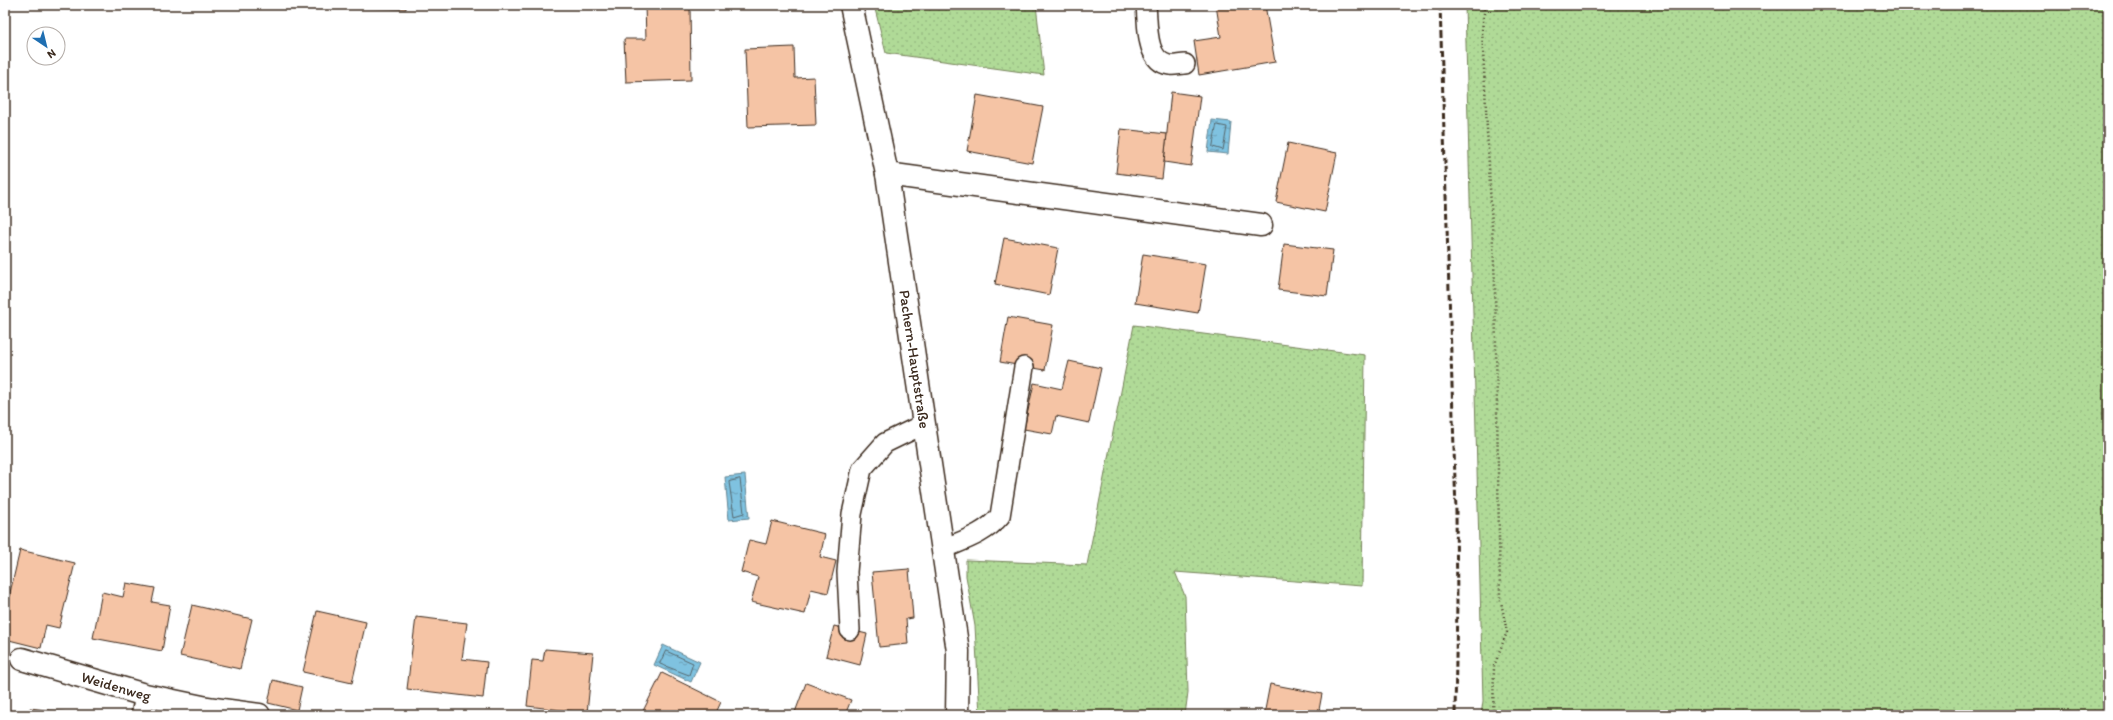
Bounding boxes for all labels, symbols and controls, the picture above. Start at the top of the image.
north arrow [26,26,66,66]
text: N [45,46,58,61]
street label: Pachern-Hauptstraße [895,289,934,430]
street label: Weidenweg [79,668,153,705]

